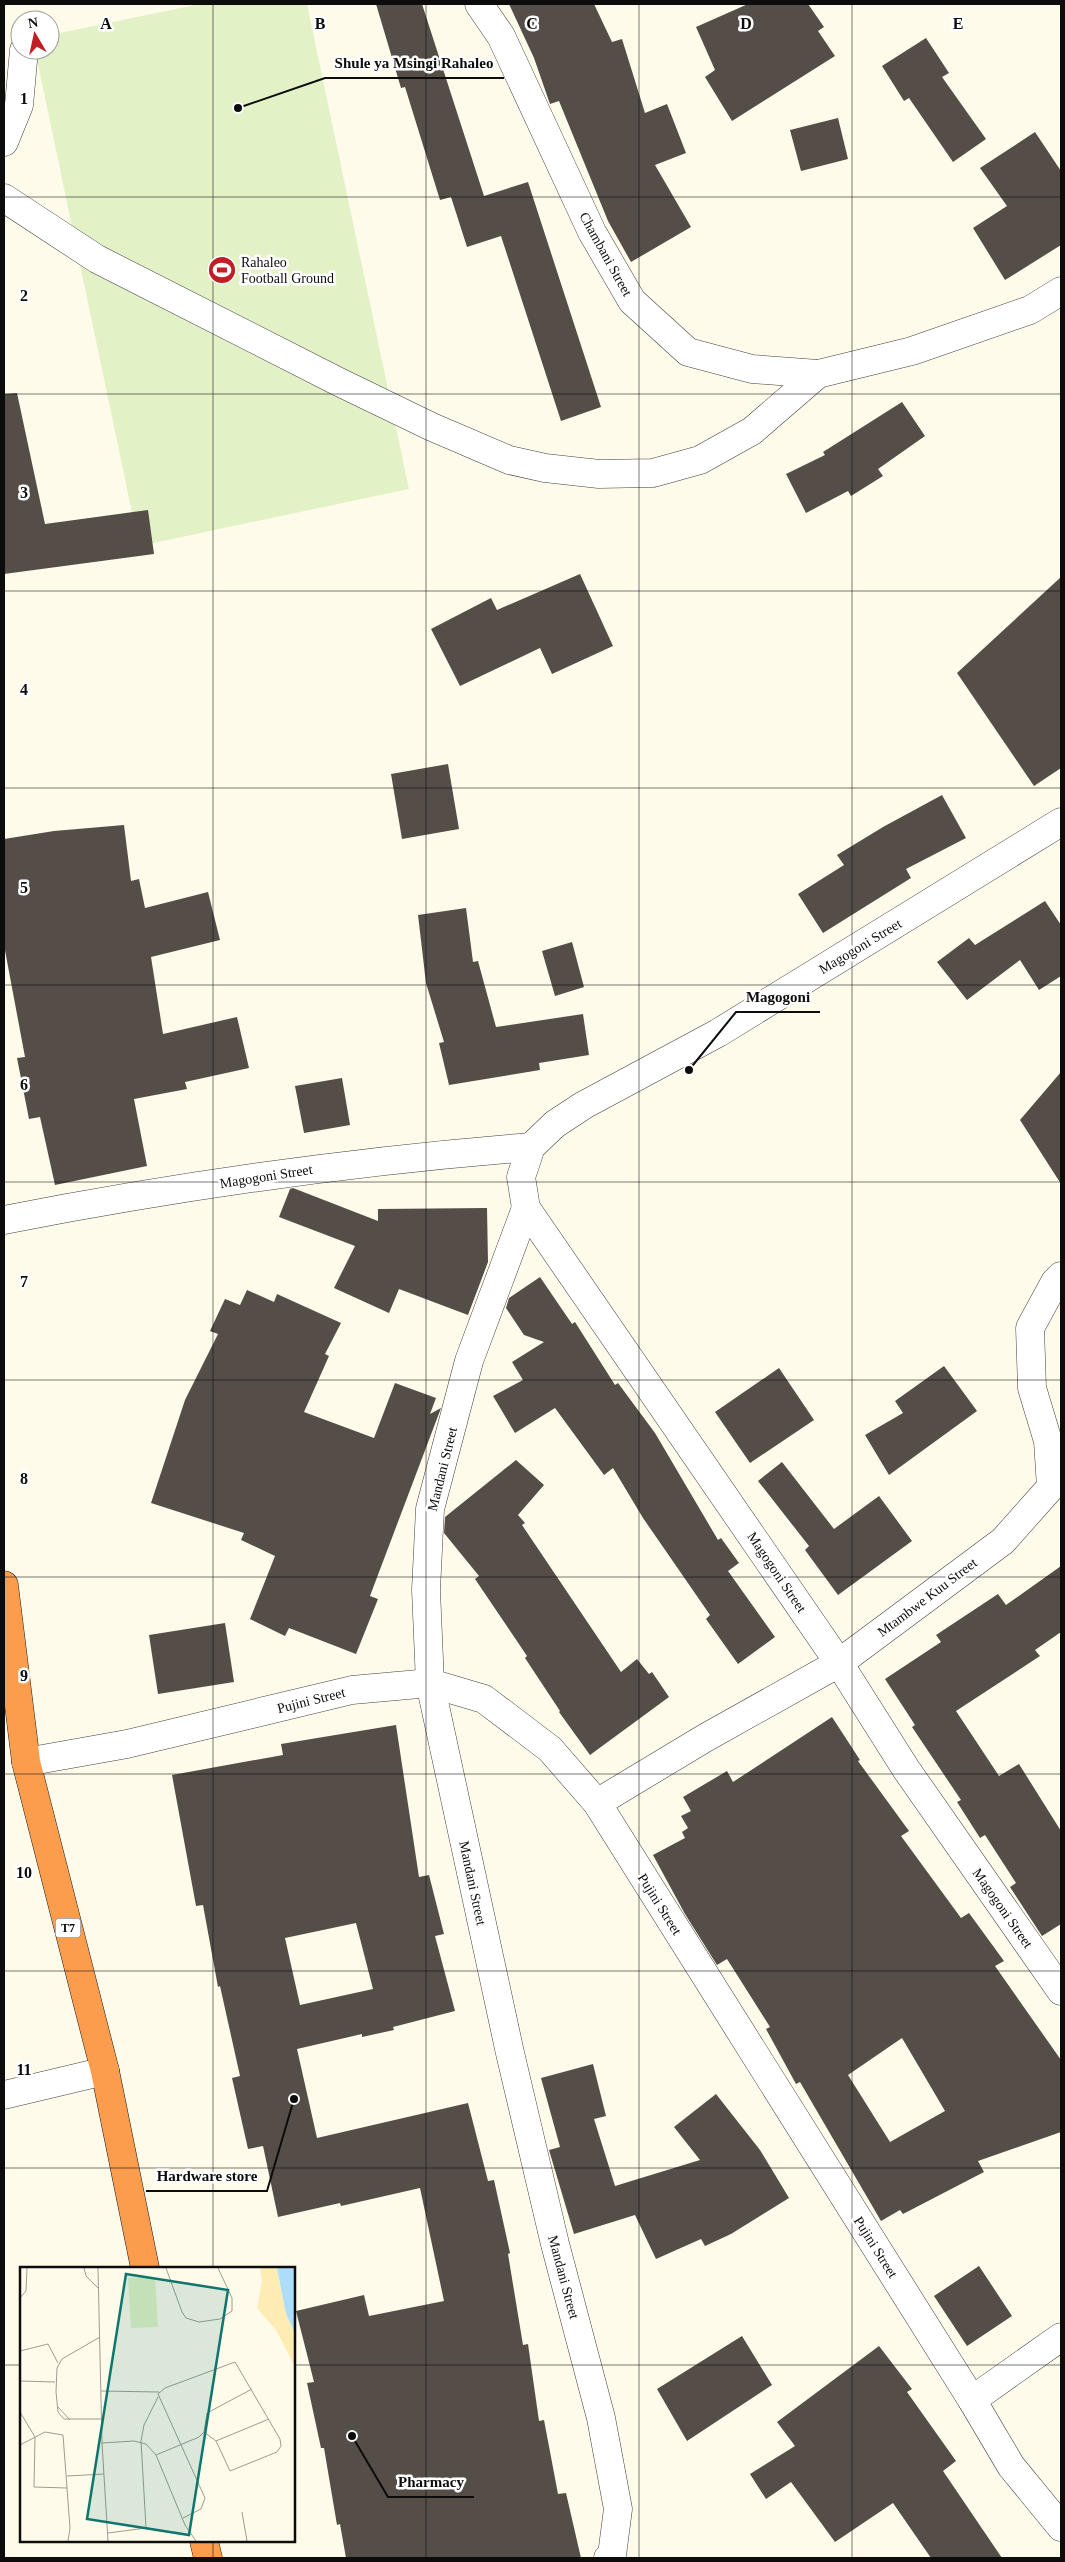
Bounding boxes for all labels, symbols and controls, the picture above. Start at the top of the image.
north arrow [10,10,60,60]
text: N [27,14,39,31]
text: A [100,15,112,32]
text: B [315,15,326,32]
text: C [526,15,538,32]
text: D [740,15,752,32]
text: E [953,15,963,32]
callout: Shule ya Msingi Rahaleo [325,48,504,78]
text: Shule ya Msingi Rahaleo [335,55,493,71]
text: 1 [20,90,28,107]
street label: Chambani Street [576,210,635,299]
sports icon: Rahaleo Football Ground [207,255,237,285]
place label: Rahaleo Football Ground [241,255,334,286]
text: 2 [20,287,28,304]
text: 3 [20,484,28,501]
text: 4 [20,681,28,698]
text: 5 [20,879,28,896]
street label: Magogoni Street [816,916,904,977]
callout: Magogoni [736,982,820,1012]
text: Magogoni [746,989,810,1005]
text: 6 [20,1076,28,1093]
street label: Magogoni Street [219,1162,314,1191]
text: 7 [20,1273,28,1290]
street label: Mandani Street [425,1426,460,1513]
text: 8 [20,1470,28,1487]
street label: Magogoni Street [744,1529,809,1615]
street label: Mtambwe Kuu Street [875,1555,980,1640]
text: 9 [20,1667,28,1684]
street label: Pujini Street [276,1685,347,1716]
street label: Mandani Street [456,1840,489,1927]
text: 10 [16,1864,32,1881]
street label: Magogoni Street [970,1866,1036,1951]
street label: Pujini Street [635,1871,684,1938]
road number: T7 [56,1919,80,1938]
text: 11 [16,2061,32,2078]
callout: Hardware store [146,2161,267,2191]
text: Hardware store [157,2168,258,2184]
street label: Pujini Street [851,2214,900,2281]
street label: Mandani Street [545,2234,582,2321]
inset map [20,2267,295,2542]
callout: Pharmacy [388,2467,474,2497]
text: Pharmacy [398,2474,464,2490]

